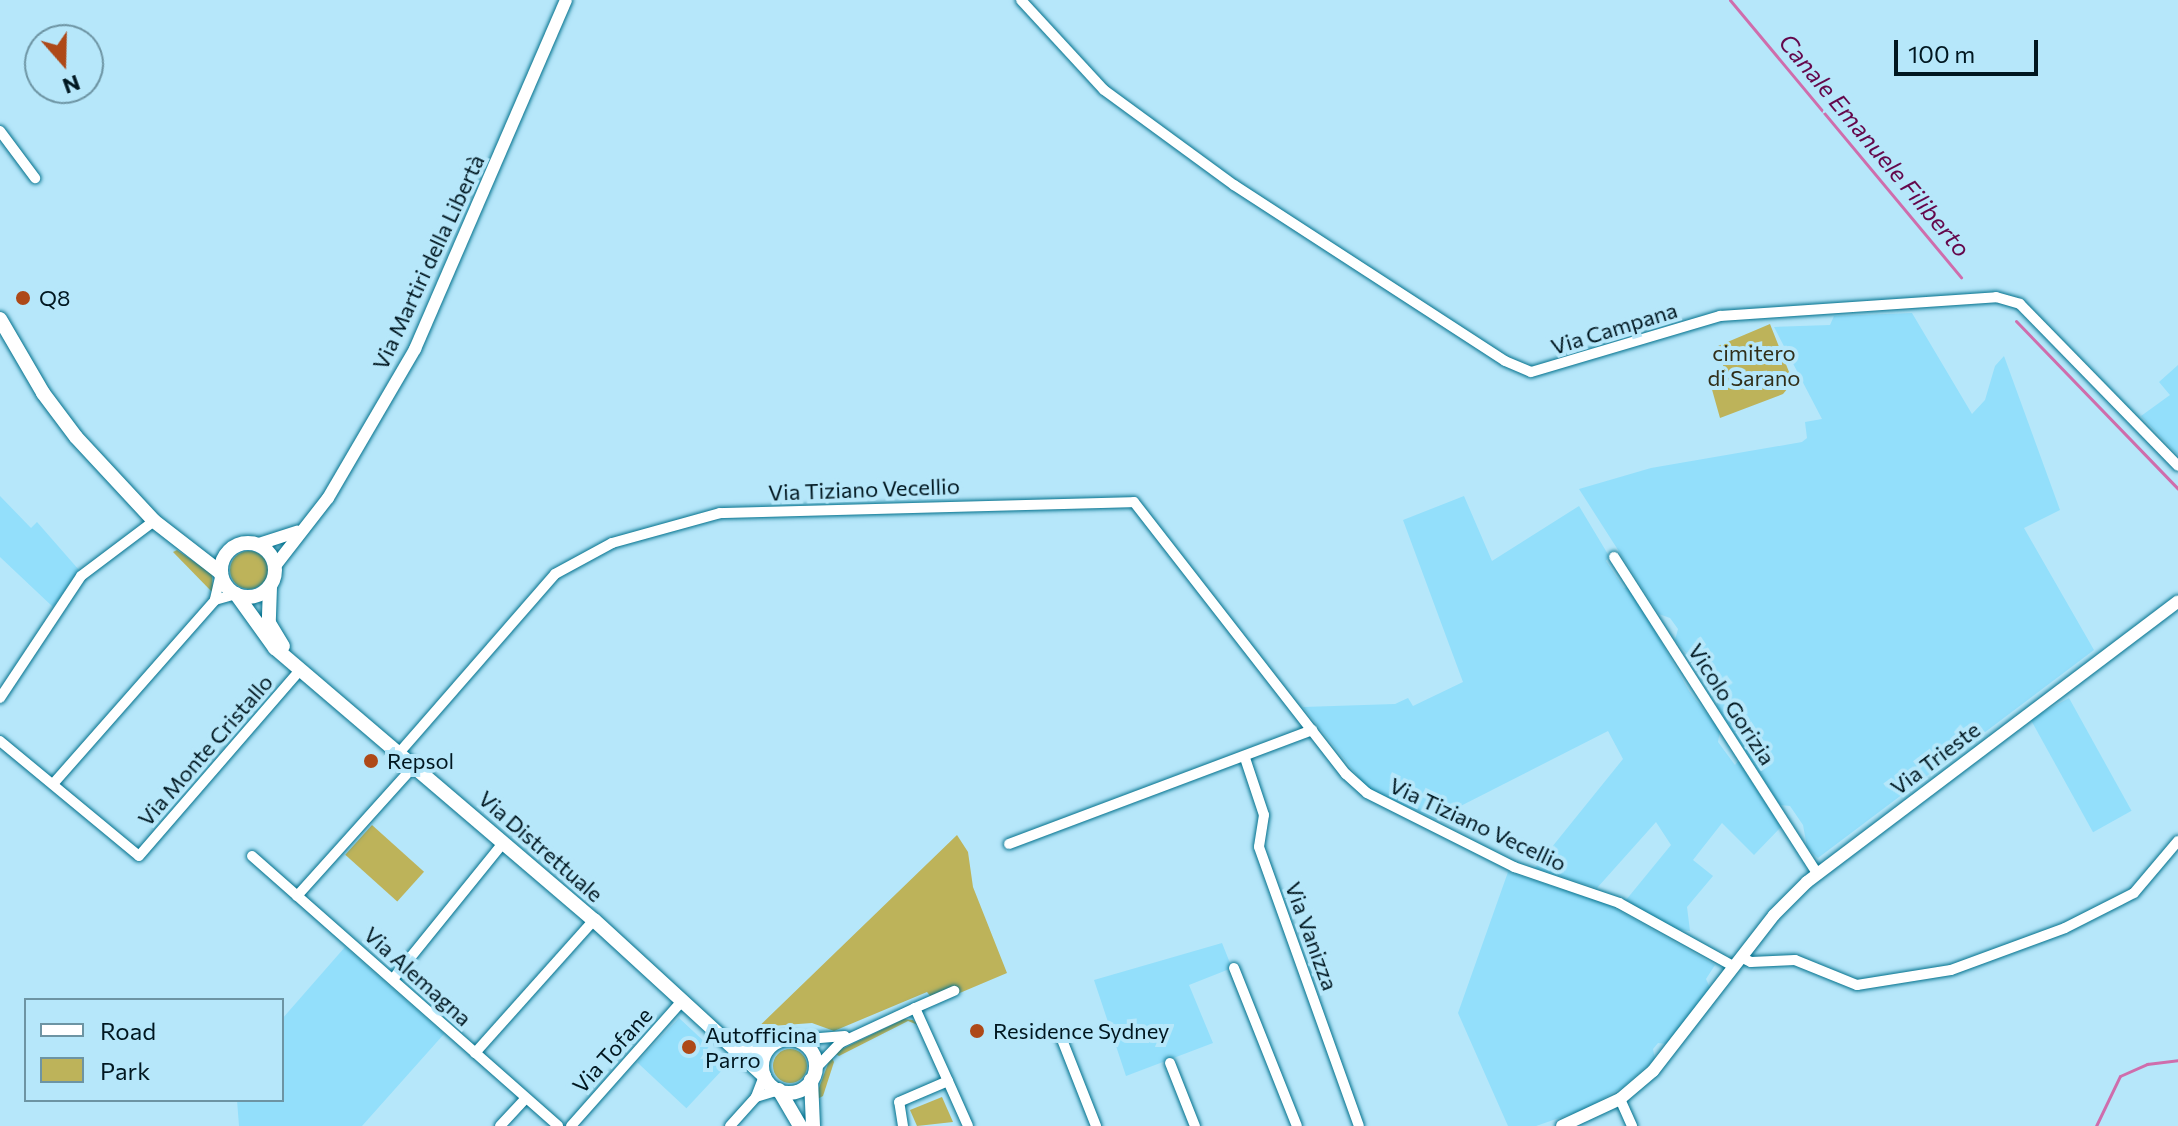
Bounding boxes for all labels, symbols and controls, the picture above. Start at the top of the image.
north arrow [24,24,104,104]
scale bar [1898,24,2042,74]
water label: Canale Emanuele Filiberto [1773,28,1977,262]
text: 100 m [1908,39,1975,68]
text: N [59,70,84,101]
street label: Via Martiri della Libertà [367,150,489,374]
place label: Q8 [39,285,70,311]
marker: Q8 [14,289,32,307]
street label: Via Campana [1548,296,1680,360]
park label: cimitero di Sarano [1708,339,1800,390]
street label: Via Tiziano Vecellio [768,472,960,506]
street label: Vicolo Gorizia [1683,638,1781,770]
street label: Via Monte Cristallo [132,669,278,831]
street label: Via Trieste [1885,716,1985,800]
place label: Repsol [387,748,454,774]
marker: Repsol [362,752,380,770]
street label: Via Tiziano Vecellio [1385,771,1571,877]
street label: Via Distrettuale [473,785,609,907]
street label: Via Vanizza [1280,878,1344,994]
street label: Via Alemagna [359,921,477,1031]
legend [24,998,284,1102]
street label: Via Tofane [567,1002,657,1098]
text: Road [100,1016,156,1045]
place label: Residence Sydney [993,1018,1169,1044]
place label: Autofficina Parro [705,1021,817,1072]
marker: Residence Sydney [968,1022,986,1040]
marker: Autofficina Parro [680,1038,698,1056]
text: Park [100,1056,150,1085]

